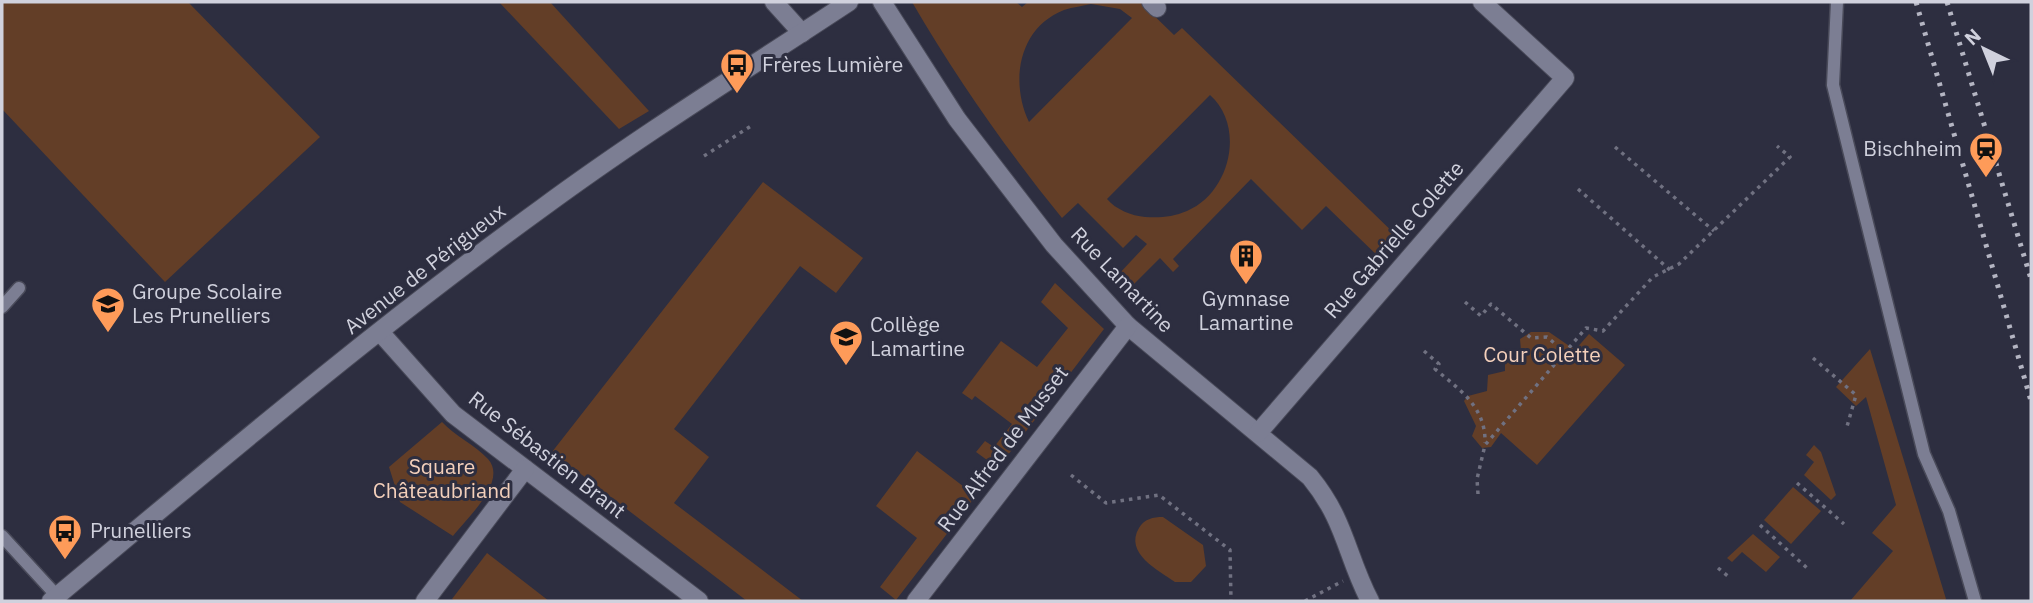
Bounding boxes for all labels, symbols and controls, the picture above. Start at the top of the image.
north arrow [1949,14,2019,84]
text: N [1959,23,1986,50]
bus stop icon: Frères Lumière [718,46,756,95]
place label: Frères Lumière [762,50,903,78]
station icon: Bischheim [1967,130,2005,179]
place label: Bischheim [1863,134,1962,162]
street label: Rue Gabrielle Colette [1317,155,1469,324]
street label: Avenue de Périgueux [338,196,511,340]
street label: Rue Lamartine [1065,220,1180,338]
building icon: Gymnase Lamartine [1227,237,1265,286]
place label: Groupe Scolaire Les Prunelliers [132,277,282,329]
place label: Gymnase Lamartine [1198,284,1294,336]
school or university icon: Groupe Scolaire Les Prunelliers [89,285,127,334]
place label: Collège Lamartine [870,310,965,362]
school or university icon: Collège Lamartine [827,318,865,367]
park label: Cour Colette [1483,340,1601,368]
street label: Rue Alfred de Musset [931,360,1074,537]
street label: Rue Sébastien Brant [463,384,632,524]
park label: Square Châteaubriand [373,452,511,504]
bus stop icon: Prunelliers [46,512,84,561]
place label: Prunelliers [90,516,192,544]

